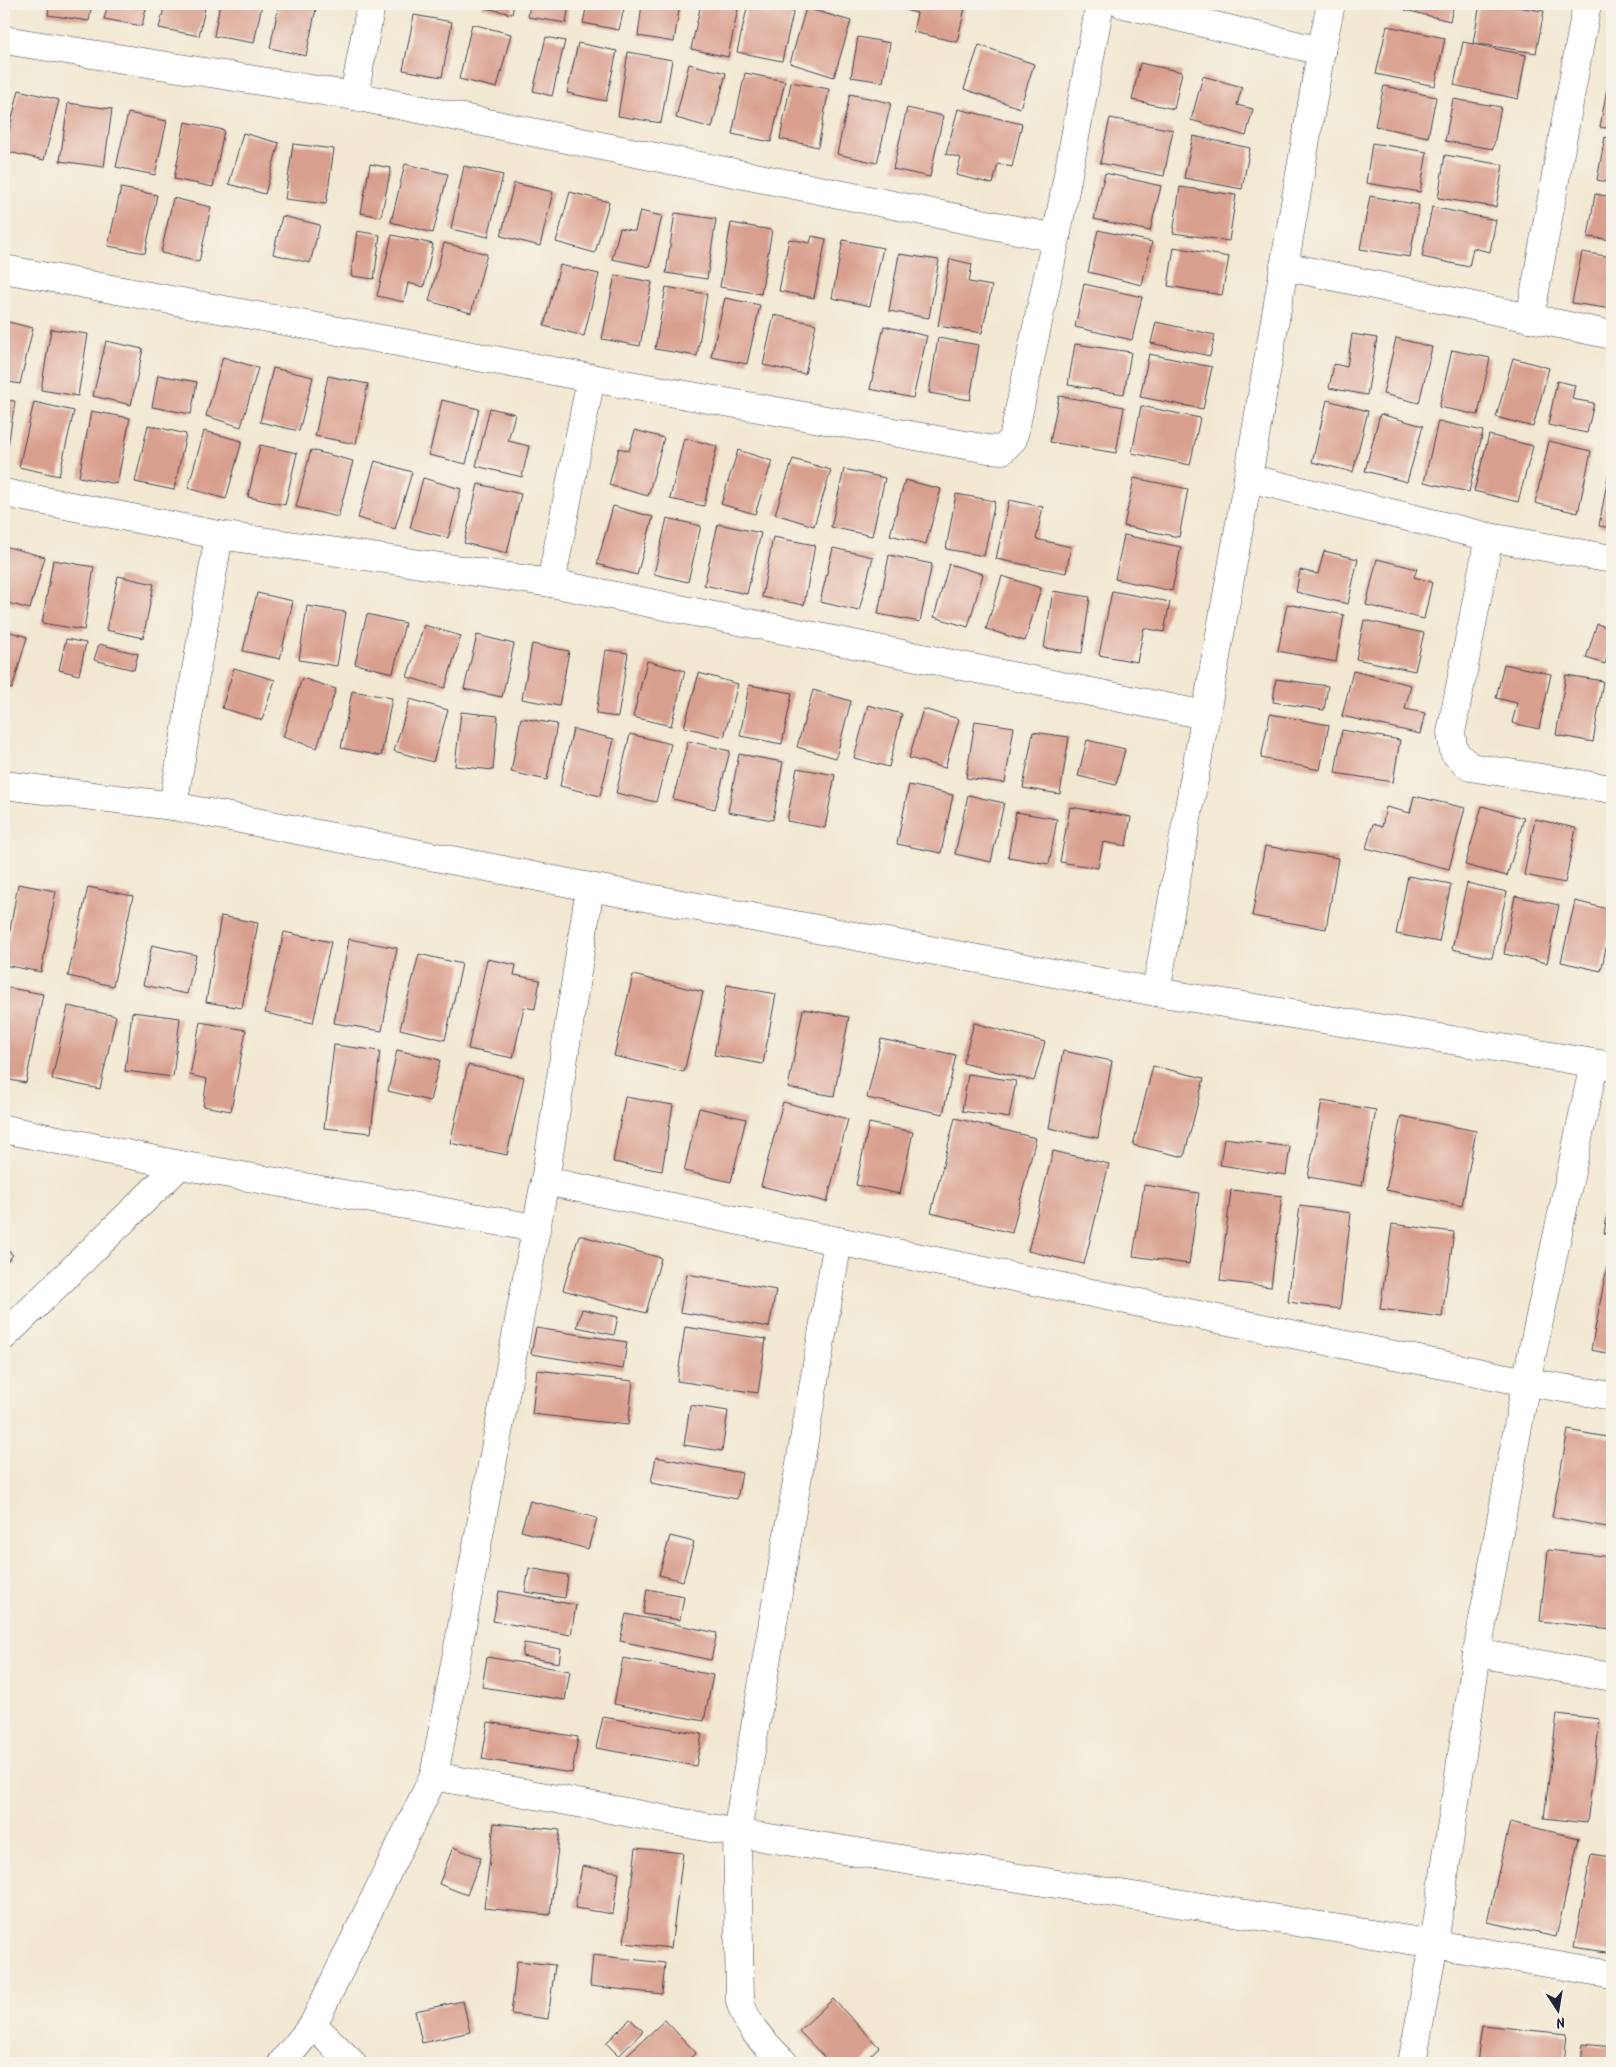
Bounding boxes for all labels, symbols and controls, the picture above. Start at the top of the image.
north arrow [1534,1984,1584,2034]
text: N [1554,2010,1567,2033]

